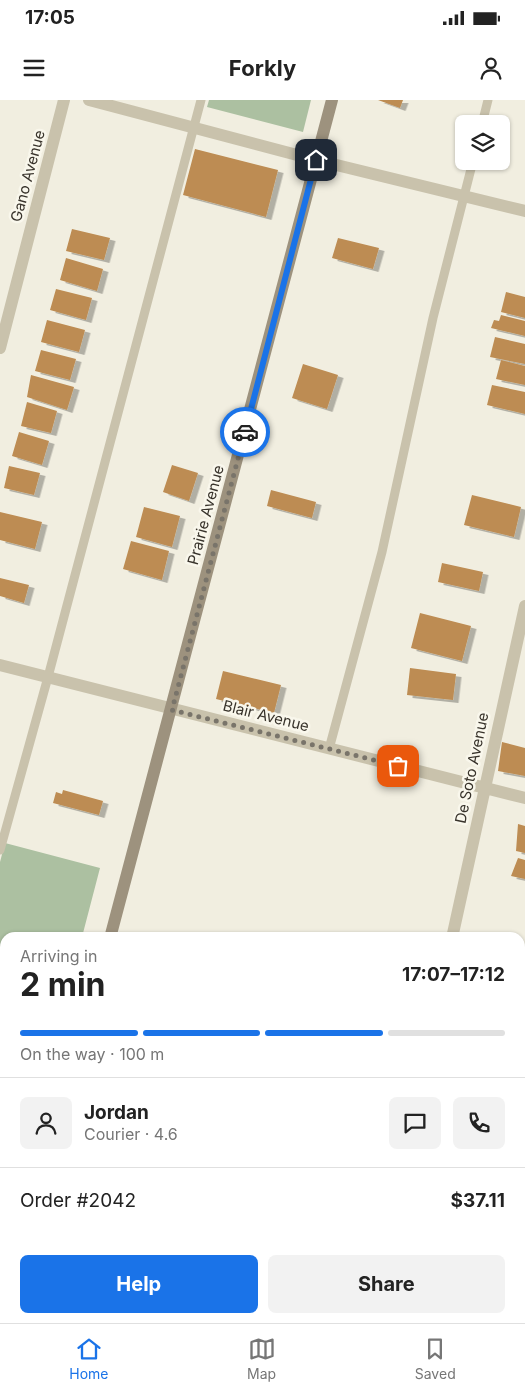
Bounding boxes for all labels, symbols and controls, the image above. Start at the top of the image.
text: 17:05 [25,6,75,29]
icon: menu [20,54,48,82]
icon: person [477,54,505,82]
text: Forkly [229,55,296,81]
map controls [455,115,510,170]
button: layers [455,115,510,170]
street label: Gano Avenue [6,128,49,224]
pin [295,139,337,181]
icon: home [302,146,330,174]
courier [220,407,270,457]
icon: car [231,418,259,446]
street label: Prairie Avenue [183,463,228,567]
street label: Blair Avenue [221,696,311,735]
street label: De Soto Avenue [450,711,493,825]
pin [377,745,419,787]
icon: bag [384,752,412,780]
text: Arriving in [20,946,97,966]
text: 17:07–17:12 [402,963,505,986]
text: 2 min [20,965,106,1004]
text: On the way · 100 m [20,1044,164,1064]
button: person [20,1097,72,1149]
button: chat [389,1097,441,1149]
button: phone [453,1097,505,1149]
text: Jordan [84,1101,149,1124]
text: Courier · 4.6 [84,1124,178,1144]
text: Order #2042 [20,1189,136,1212]
text: $37.11 [451,1189,505,1212]
button: Help [20,1255,258,1313]
button: Share [268,1255,505,1313]
tab: Home [69,1335,109,1382]
tab: Map [247,1335,276,1382]
tab: Saved [415,1335,456,1382]

